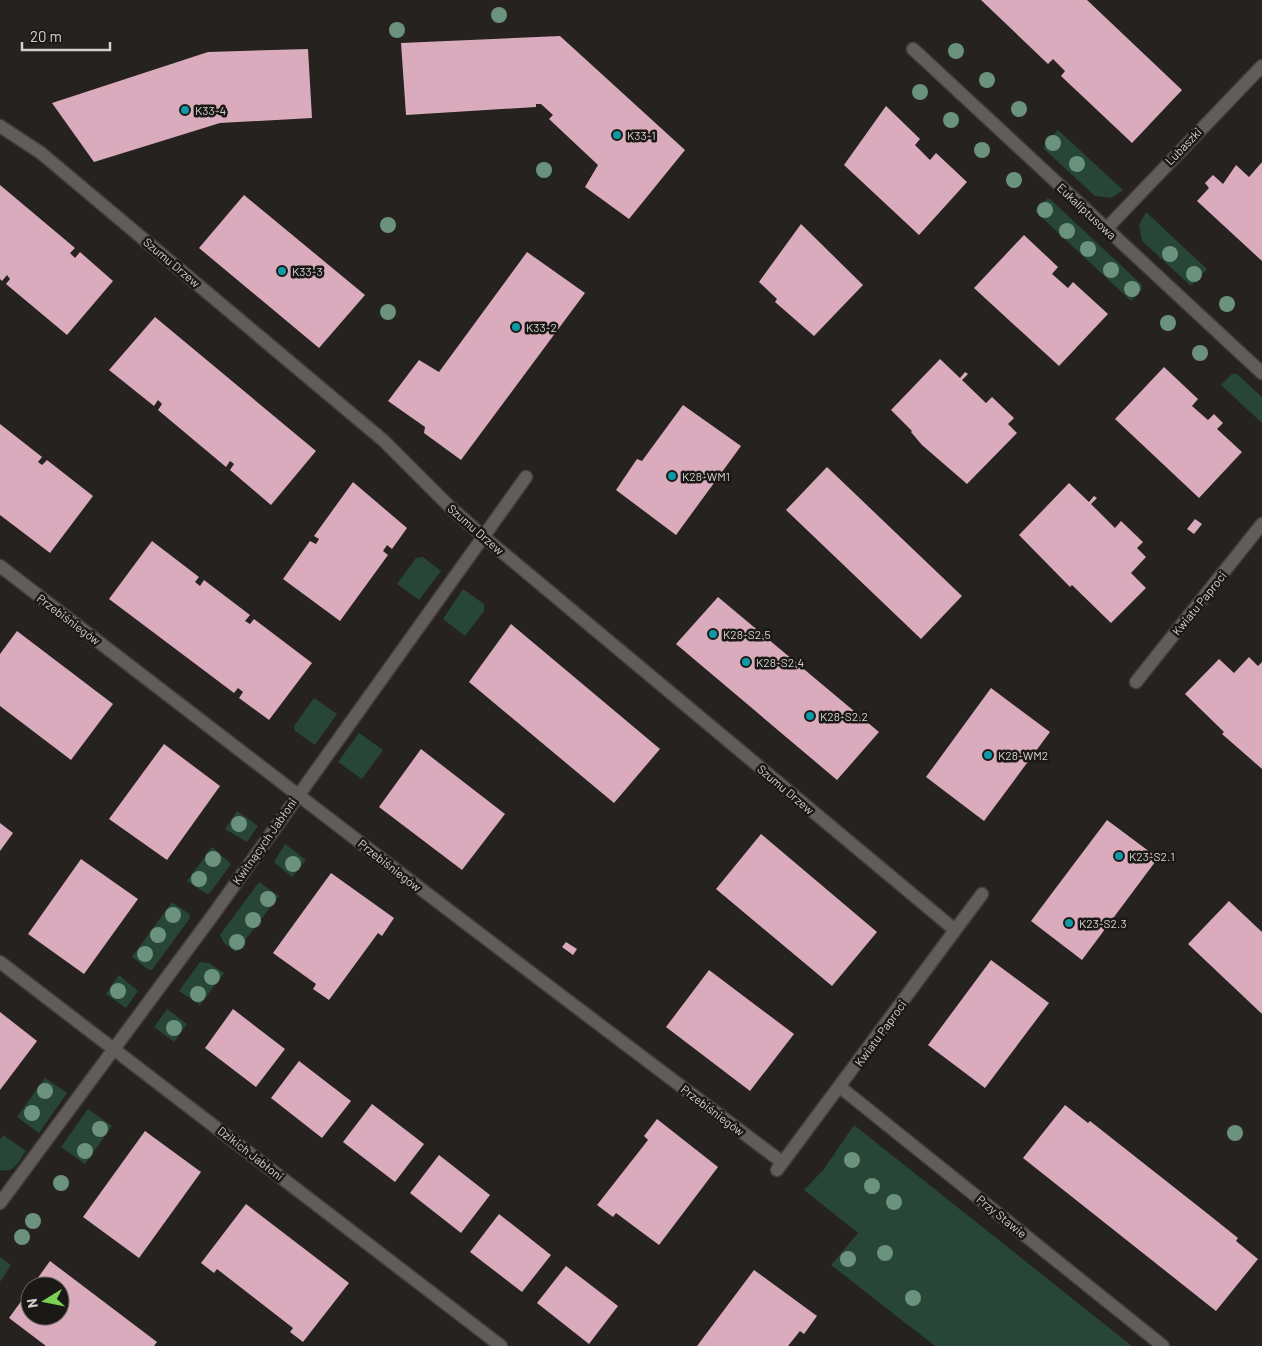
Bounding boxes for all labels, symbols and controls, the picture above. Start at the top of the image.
scale bar [22,20,110,52]
text: 20 m [30,27,62,45]
place label: K33-4 [195,103,226,117]
marker: K33-4 [179,104,191,116]
street label: Lubaszki [1162,125,1204,167]
place label: K33-1 [627,128,656,142]
marker: K33-1 [611,129,623,141]
street label: Eukaliptusowa [1055,180,1119,242]
street label: Szumu Drzew [141,234,203,290]
place label: K33-3 [292,264,323,278]
marker: K33-3 [276,265,288,277]
place label: K33-2 [526,320,557,334]
marker: K33-2 [510,321,522,333]
place label: K28-WM1 [682,469,730,483]
marker: K28-WM1 [666,470,678,482]
street label: Szumu Drzew [445,501,507,557]
street label: Kwiatu Paproci [1169,568,1229,638]
street label: Przebiśniegów [34,591,104,648]
place label: K28-S2.5 [723,627,771,641]
marker: K28-S2.5 [707,628,719,640]
place label: K28-S2.4 [756,655,804,669]
marker: K28-S2.4 [740,656,752,668]
place label: K28-S2.2 [820,709,868,723]
marker: K28-S2.2 [804,710,816,722]
place label: K28-WM2 [998,748,1048,762]
marker: K28-WM2 [982,749,994,761]
street label: Szumu Drzew [755,761,817,817]
street label: Kwitnących Jabłoni [229,795,299,887]
street label: Przebiśniegów [356,836,424,894]
place label: K23-S2.1 [1129,849,1175,863]
marker: K23-S2.1 [1113,850,1125,862]
place label: K23-S2.3 [1079,916,1127,930]
marker: K23-S2.3 [1063,917,1075,929]
street label: Kwiatu Paproci [851,997,909,1069]
street label: Przebiśniegów [678,1082,748,1139]
street label: Dzikich Jabłoni [215,1123,287,1183]
street label: Przy Stawie [974,1192,1030,1240]
north arrow [20,1276,70,1326]
text: N [23,1297,41,1309]

